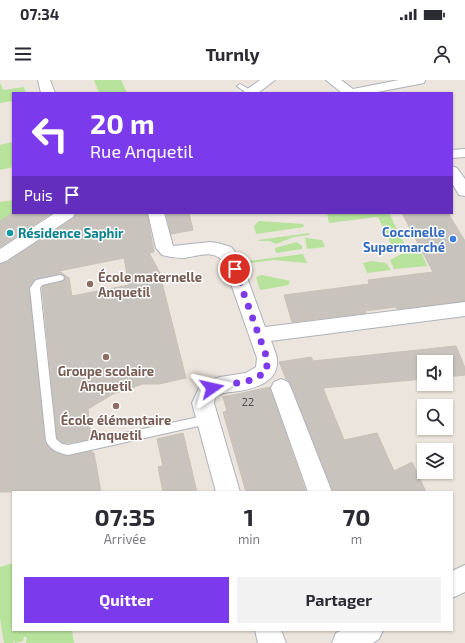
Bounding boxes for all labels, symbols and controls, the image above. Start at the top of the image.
text: 07:34 [20,5,59,23]
icon: menu [12,43,34,65]
text: Turnly [205,43,260,65]
icon: person [431,43,453,65]
text: 20 m [90,106,155,140]
icon: left [24,108,76,160]
text: Rue Anquetil [90,140,193,162]
icon: arrive [61,184,83,206]
text: Puis [24,186,53,204]
place label: Coccinelle Supermarché [363,224,445,255]
place label: Résidence Saphir [18,225,124,241]
marker: Résidence Saphir [5,228,15,238]
marker: Coccinelle Supermarché [448,234,458,244]
pin [218,252,252,286]
icon: arrive [224,258,246,280]
place label: École maternelle Anquetil [98,268,202,300]
marker: École maternelle Anquetil [85,279,95,289]
marker: Groupe scolaire Anquetil [101,352,111,362]
map controls [417,355,453,479]
button: sound [417,355,453,391]
place label: Groupe scolaire Anquetil [58,363,154,394]
position arrow [191,367,233,409]
house number: 22 [242,395,254,408]
button: search [417,399,453,435]
marker: École élémentaire Anquetil [111,401,121,411]
place label: École élémentaire Anquetil [61,411,171,443]
button: layers [417,443,453,479]
text: 07:35 [95,502,155,531]
text: 1 [244,502,254,531]
text: 70 [343,502,370,531]
text: Arrivée [104,531,146,547]
text: min [238,531,260,547]
text: m [351,531,362,547]
button: Quitter [24,577,229,623]
button: Partager [237,577,441,623]

